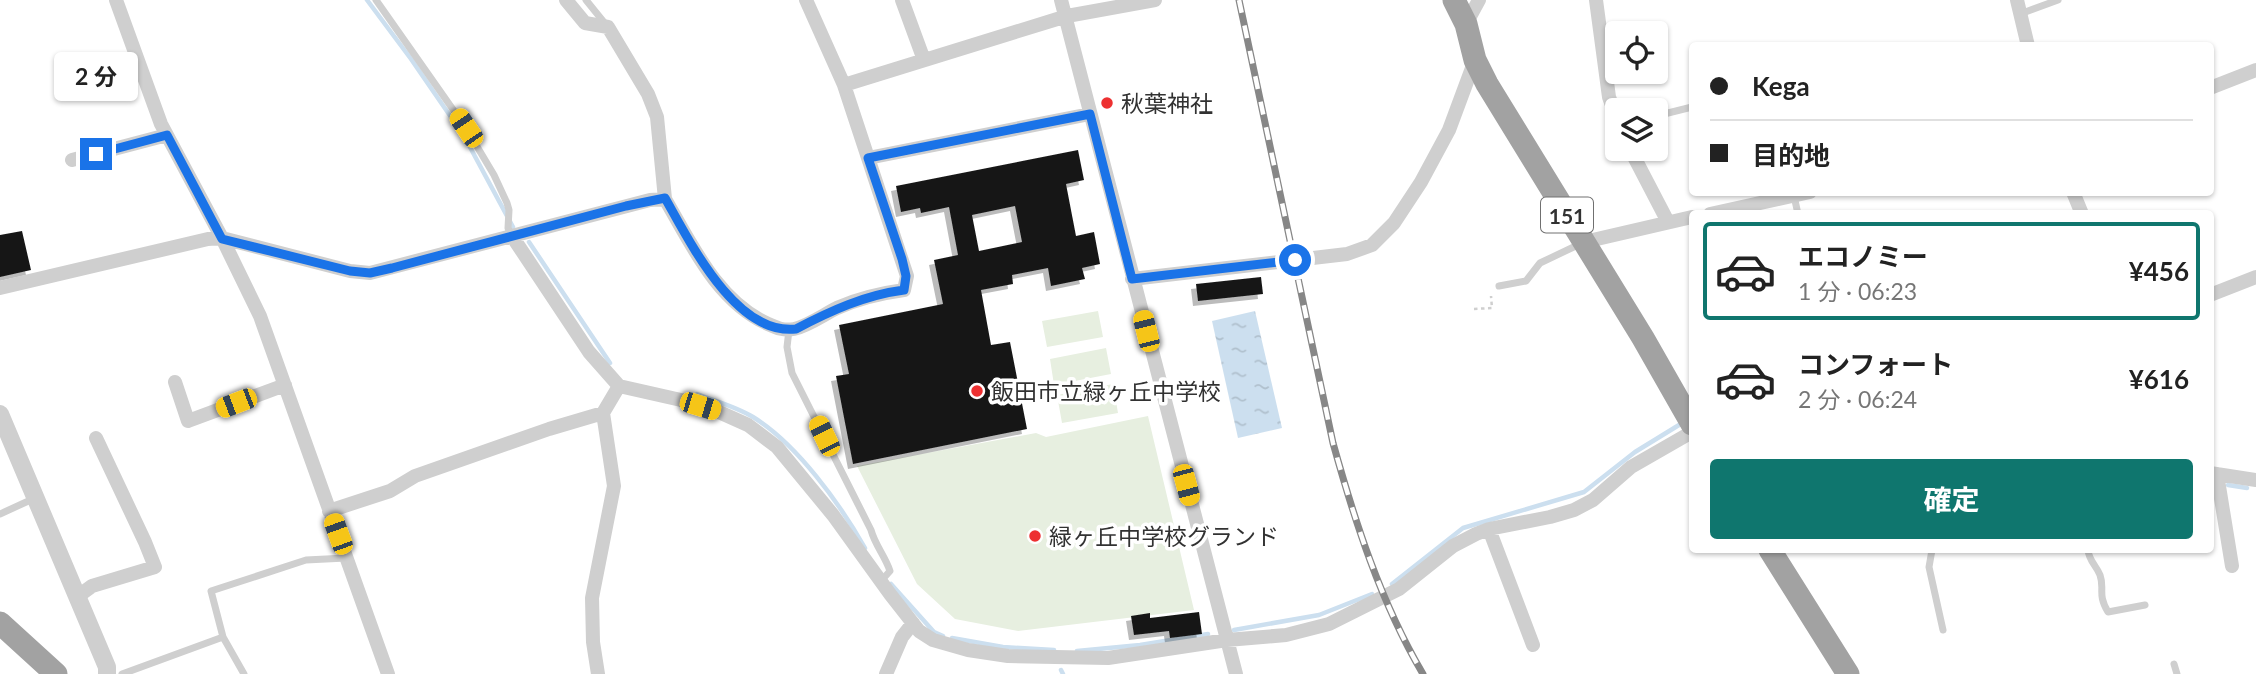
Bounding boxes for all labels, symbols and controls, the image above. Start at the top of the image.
map controls [1605,21,1668,161]
button: locate [1605,21,1668,84]
callout: 2 分 [54,52,138,102]
text: 2 分 [75,62,117,90]
text: Kega [1752,70,1810,102]
place label: 秋葉神社 [1121,89,1213,117]
marker: 秋葉神社 [1099,95,1115,111]
button: layers [1605,98,1668,161]
car [446,105,487,151]
route end [80,138,112,170]
text: 目的地 [1752,139,1830,171]
road number: 151 [1541,198,1593,232]
icon: car [1714,240,1777,303]
text: エコノミー [1798,240,1928,272]
route start [1279,244,1311,276]
text: ¥456 [2129,255,2189,287]
text: 1 分 · 06:23 [1798,277,1917,305]
car [1131,308,1162,354]
icon: car [1714,348,1777,411]
text: コンフォート [1798,348,1953,380]
text: ¥616 [2129,363,2189,395]
place label: 飯田市立緑ヶ丘中学校 [991,377,1221,405]
marker: 飯田市立緑ヶ丘中学校 [969,383,985,399]
text: 2 分 · 06:24 [1798,385,1917,413]
car [213,386,260,420]
car [677,390,724,422]
car [806,413,843,459]
button: 確定 [1710,459,2193,539]
car [1171,462,1202,508]
car [321,511,356,557]
place label: 緑ヶ丘中学校グランド [1049,522,1279,550]
marker: 緑ヶ丘中学校グランド [1027,528,1043,544]

